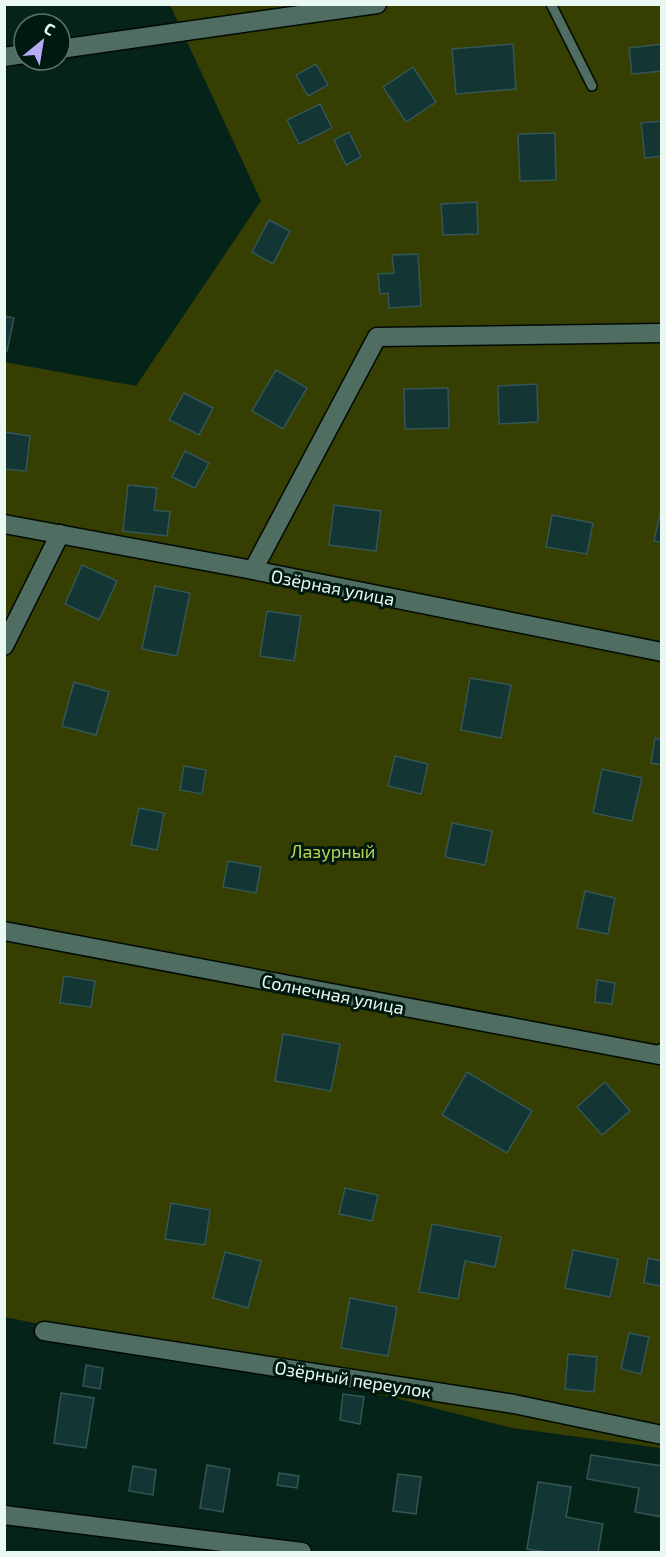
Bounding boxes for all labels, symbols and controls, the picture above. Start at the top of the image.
north arrow [12,12,72,72]
text: С [41,18,59,39]
street label: Озёрная улица [269,564,397,610]
park label: Лазурный [291,840,375,862]
street label: Солнечная улица [260,969,406,1019]
street label: Озёрный переулок [273,1356,433,1402]

